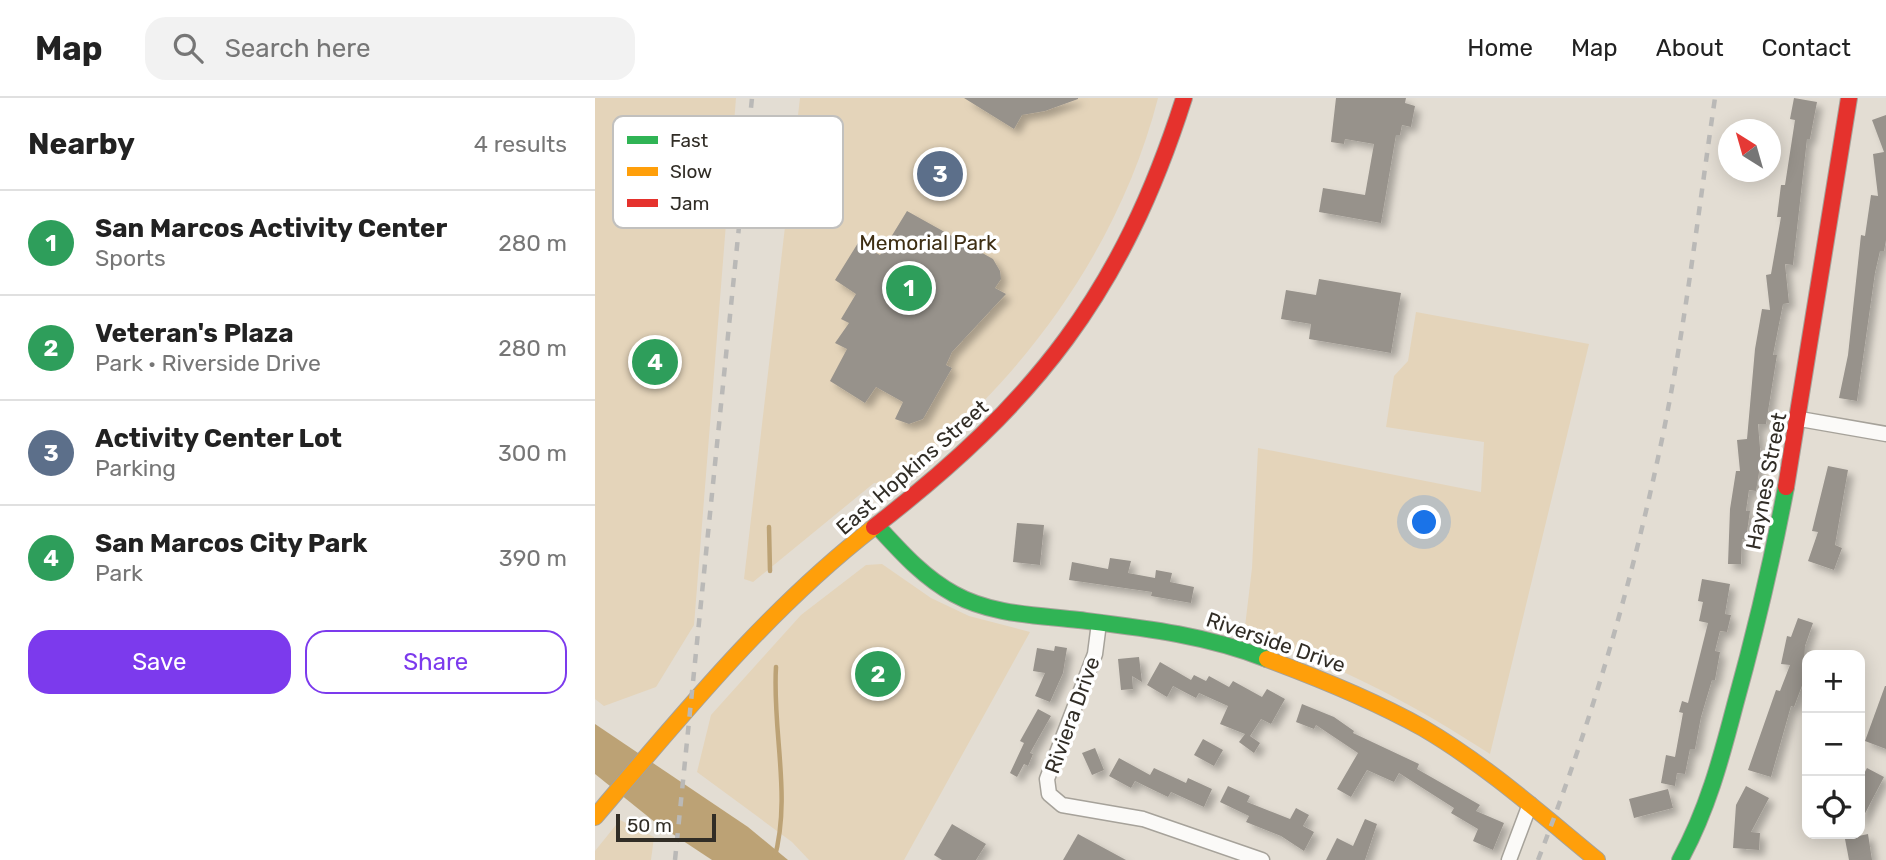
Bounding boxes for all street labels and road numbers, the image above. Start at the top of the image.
street label: East Hopkins Street [831,394,993,540]
street label: Haynes Street [1740,410,1792,552]
street label: Riverside Drive [1203,606,1349,678]
street label: Riviera Drive [1039,653,1105,777]

